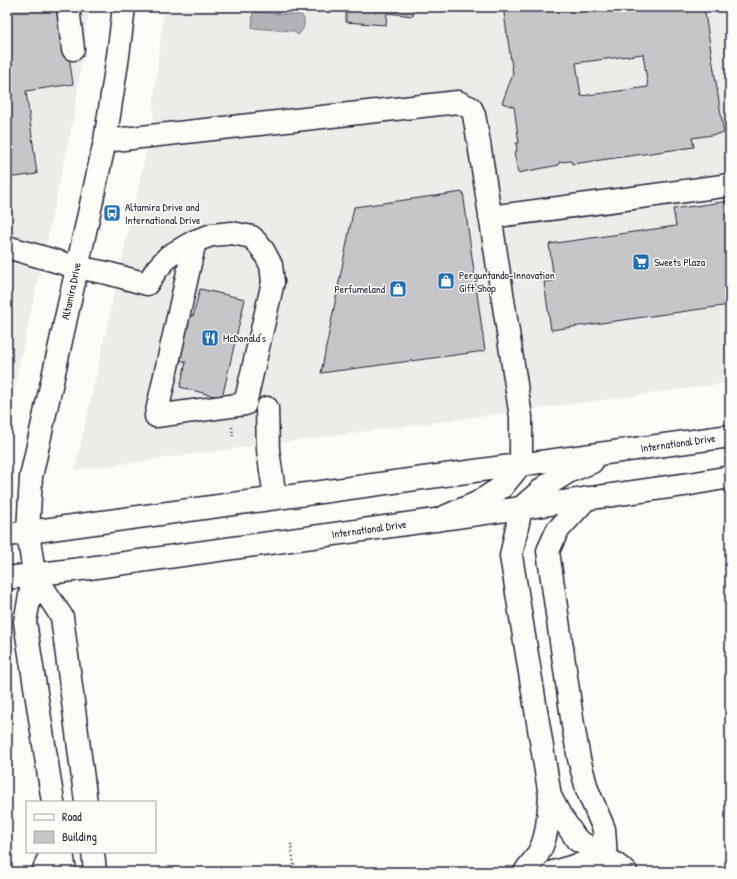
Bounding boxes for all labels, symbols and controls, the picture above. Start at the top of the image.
place label: Altamira Drive and International Drive [125,200,201,227]
bus stop icon: Altamira Drive and International Drive [102,203,122,223]
supermarket icon: Sweets Plaza [631,252,651,272]
place label: Sweets Plaza [654,255,706,269]
street label: Altamira Drive [58,261,84,321]
place label: Perguntando-Innovation Gift Shop [459,268,555,295]
shop icon: Perguntando-Innovation Gift Shop [436,271,456,291]
shop icon: Perfumeland [388,279,408,299]
place label: Perfumeland [334,282,386,296]
restaurant icon: McDonald's [200,328,220,348]
place label: McDonald's [223,331,266,345]
street label: International Drive [640,431,717,455]
street label: International Drive [331,517,408,541]
legend [26,801,156,853]
text: Road [62,808,82,825]
text: Building [62,828,97,845]

